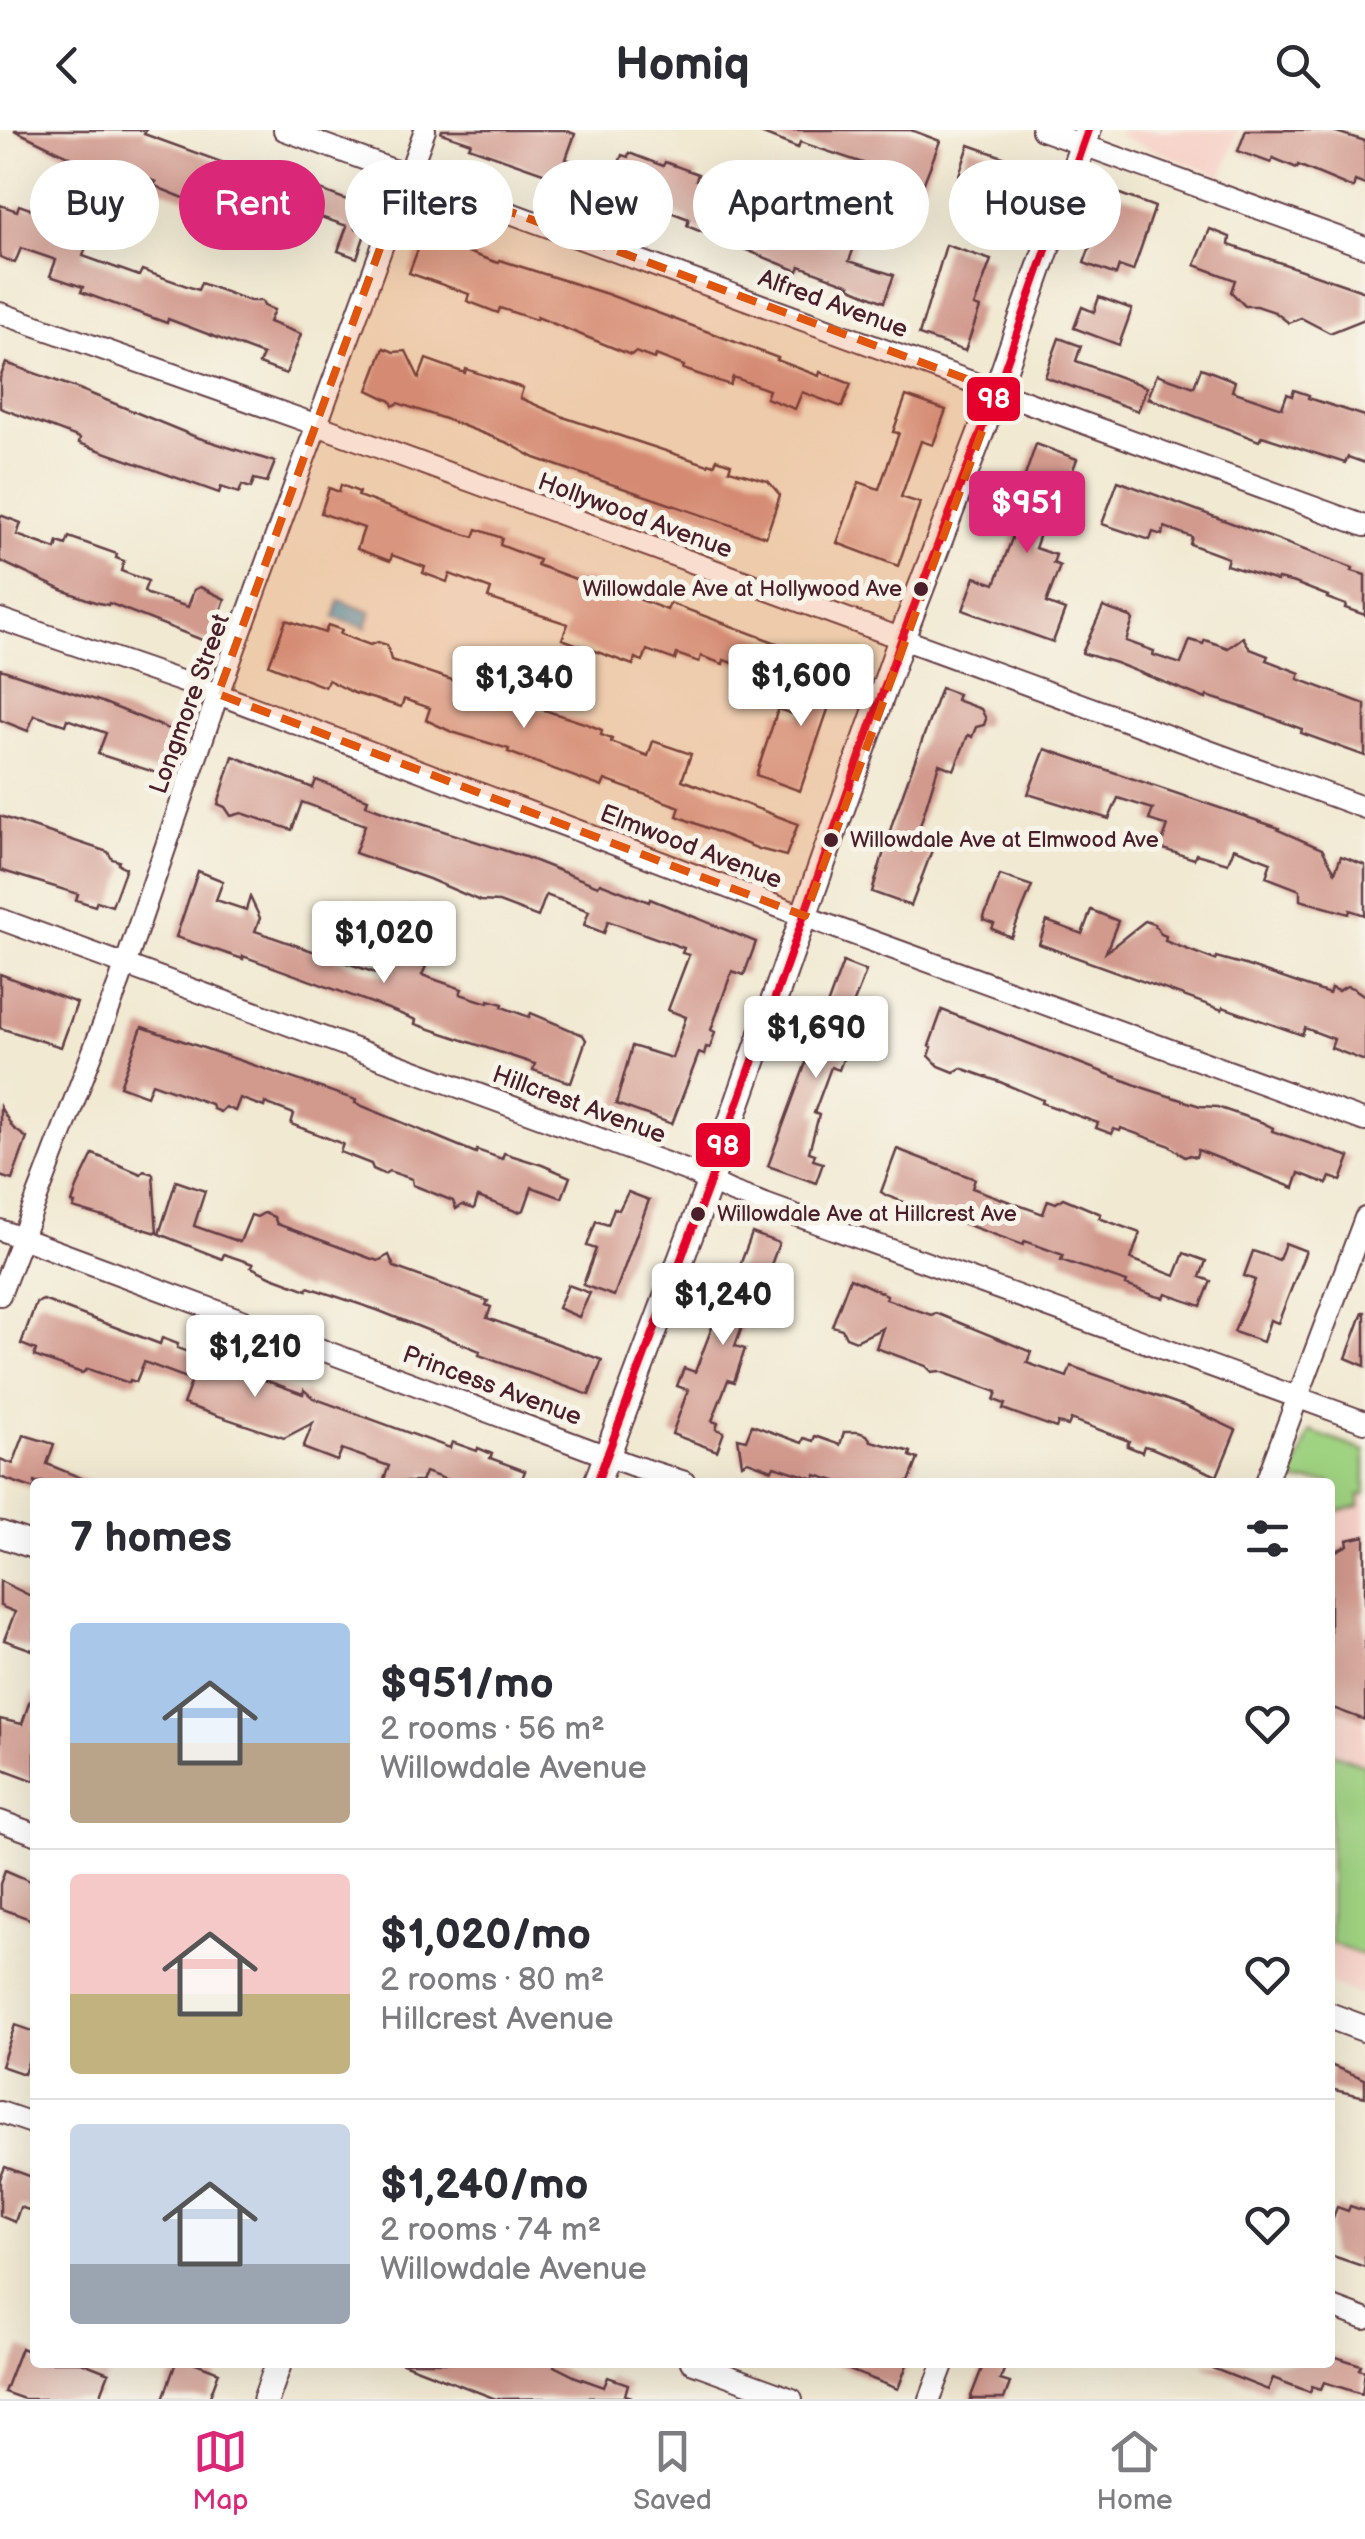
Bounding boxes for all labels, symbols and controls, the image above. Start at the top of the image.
icon: back [40,38,95,93]
text: Homiq [615,38,750,93]
icon: search [1270,38,1325,93]
chip: Buy [30,160,159,250]
chip: Rent [179,160,325,250]
chip: Filters [345,160,513,250]
chip: New [533,160,673,250]
chip: Apartment [693,160,929,250]
chip: House [949,160,1121,250]
street label: Alfred Avenue [754,263,912,345]
line badge: 98 [965,375,1022,423]
text: 98 [977,383,1011,416]
street label: Hollywood Avenue [533,466,737,566]
pin: $951 [968,471,1086,556]
text: $951 [991,484,1063,523]
place label: Willowdale Ave at Hollywood Ave [582,576,902,603]
marker: Willowdale Ave at Hollywood Ave [911,579,931,599]
street label: Longmore Street [143,609,237,798]
pin: $1,600 [720,644,882,729]
pin: $1,340 [443,646,605,731]
text: $1,600 [751,657,851,696]
text: $1,340 [474,659,574,698]
street label: Elmwood Avenue [596,798,787,896]
place label: Willowdale Ave at Elmwood Ave [850,827,1159,854]
marker: Willowdale Ave at Elmwood Ave [821,830,841,850]
pin: $1,020 [303,901,465,986]
text: $1,020 [334,914,434,953]
pin: $1,690 [735,996,897,1081]
text: $1,690 [766,1009,866,1048]
street label: Hillcrest Avenue [488,1059,670,1151]
line badge: 98 [694,1121,752,1169]
text: 98 [706,1130,740,1163]
place label: Willowdale Ave at Hillcrest Ave [717,1201,1017,1228]
marker: Willowdale Ave at Hillcrest Ave [688,1204,708,1224]
pin: $1,240 [642,1263,804,1348]
text: $1,240 [674,1276,772,1315]
pin: $1,210 [174,1315,336,1400]
text: $1,210 [208,1328,302,1367]
street label: Princess Avenue [398,1339,586,1433]
icon: filters [1240,1511,1295,1566]
text: 7 homes [70,1513,232,1564]
text: $951/mo [380,1659,554,1710]
icon: home [150,1663,270,1783]
icon: heart [1240,1696,1295,1751]
text: 2 rooms · 56 m² [380,1710,605,1749]
text: Willowdale Avenue [380,1749,647,1788]
text: $1,020/mo [380,1910,591,1961]
icon: home [150,1914,270,2034]
icon: heart [1240,1947,1295,2002]
text: 2 rooms · 80 m² [380,1961,604,2000]
text: Hillcrest Avenue [380,2000,614,2039]
text: $1,240/mo [380,2160,589,2211]
icon: home [150,2164,270,2284]
icon: heart [1240,2197,1295,2252]
text: 2 rooms · 74 m² [380,2211,601,2250]
text: Willowdale Avenue [380,2250,647,2289]
tab: Map [192,2424,249,2517]
tab: Saved [633,2424,712,2517]
tab: Home [1097,2424,1173,2517]

